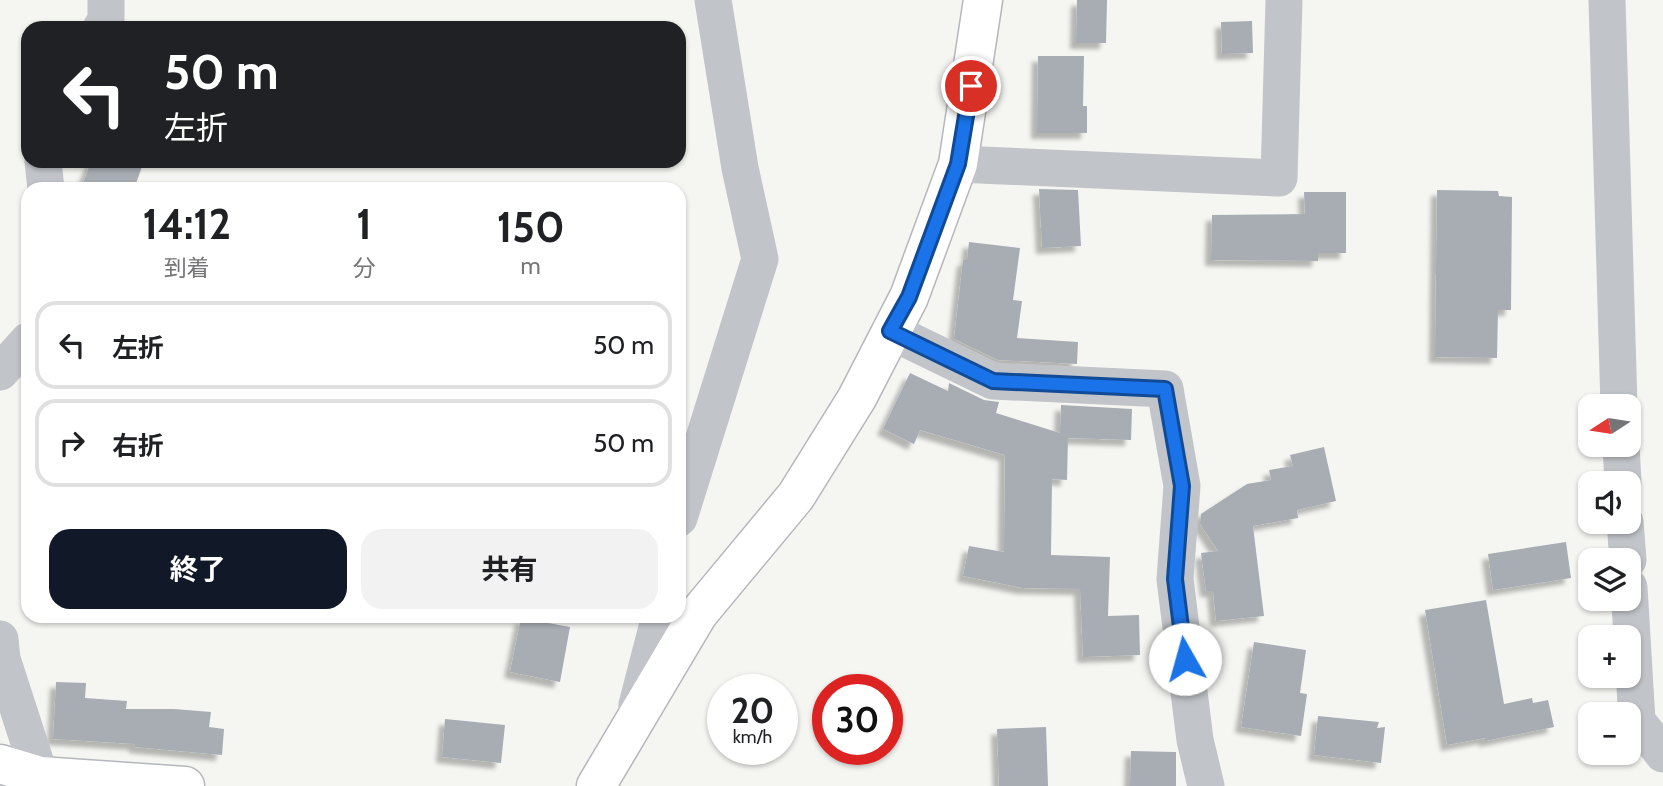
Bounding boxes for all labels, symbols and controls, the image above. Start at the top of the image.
text: 50 m [164,42,279,101]
icon: left [49,49,140,140]
pin [941,56,1001,116]
icon: arrive [952,67,990,105]
text: 左折 [164,108,228,147]
text: 14:12 [142,198,231,250]
text: 1 [356,198,372,250]
text: 150 [497,201,565,253]
text: m [521,252,541,280]
text: 到着 [164,254,210,282]
text: 分 [352,254,375,282]
icon: left [53,326,91,364]
text: 50 m [593,329,654,361]
text: 左折 [112,332,164,364]
north arrow [1578,394,1642,457]
map controls [1578,394,1641,765]
icon: right [53,424,91,462]
text: 50 m [593,427,654,459]
text: 右折 [112,430,164,462]
button: sound [1578,471,1641,534]
button: 終了 [49,529,347,609]
button: 共有 [361,529,658,609]
button: layers [1578,548,1641,611]
position arrow [1148,622,1222,696]
button: + [1578,625,1641,688]
speed limit sign: 30 [812,674,903,765]
text: 20 [731,689,774,732]
button: − [1578,702,1641,765]
text: km/h [733,726,772,748]

